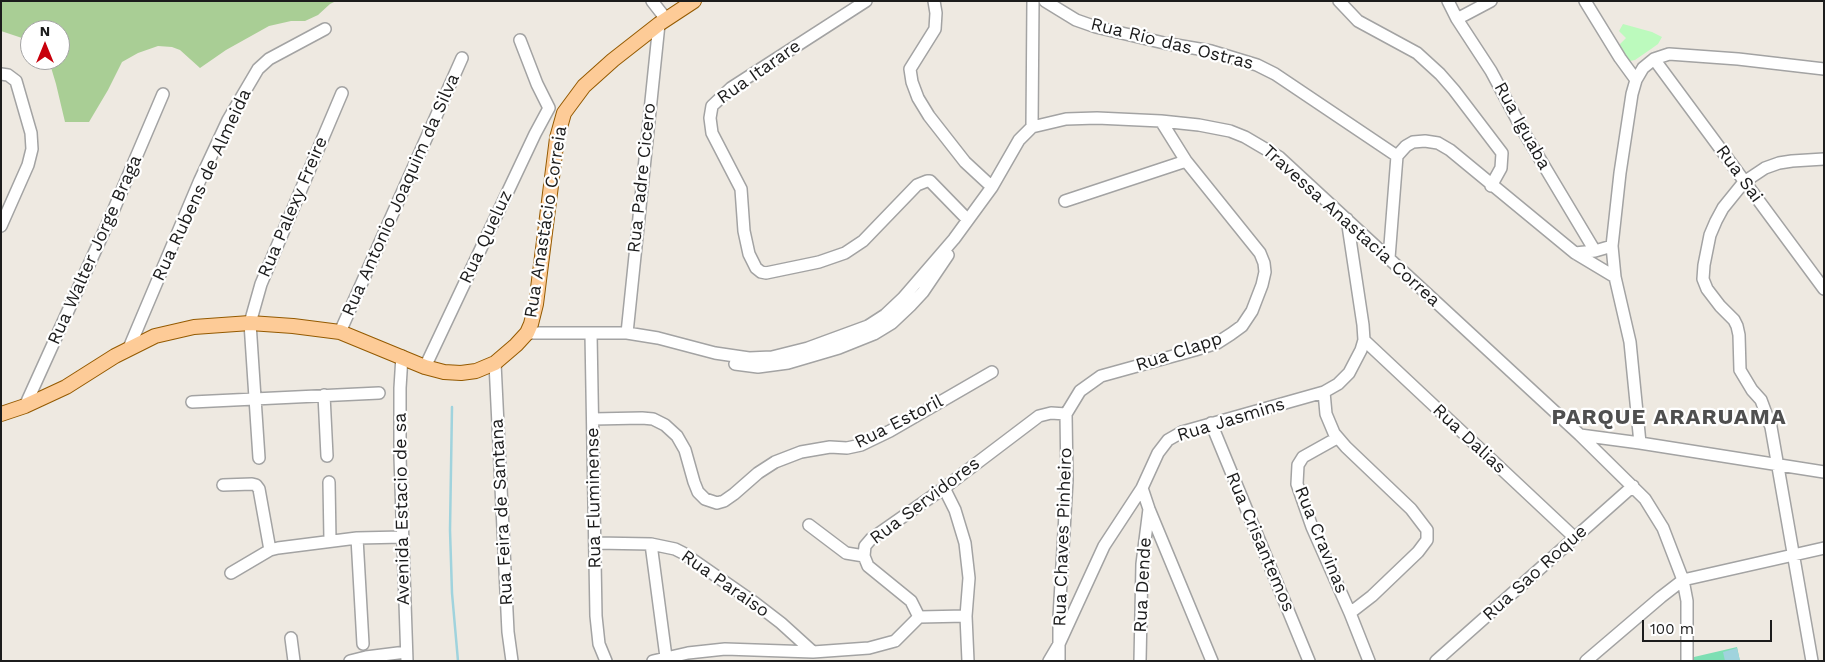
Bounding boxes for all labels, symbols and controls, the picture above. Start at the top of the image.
street label: Rua Rio das Ostras [1088,13,1256,75]
north arrow [20,20,70,70]
text: N [40,23,50,39]
street label: Rua Itarare [713,35,805,109]
street label: Rua Antonio Joaquim da Silva [338,70,464,320]
street label: Rua Iguaba [1489,78,1555,174]
street label: Rua Rubens de Almeida [148,85,256,285]
street label: Rua Padre Cicero [623,102,661,254]
street label: Rua Anastácio Correia [520,124,572,320]
street label: Rua Palexy Freire [254,133,332,281]
street label: Travessa Anastacia Correa [1258,141,1444,311]
street label: Rua Sai [1711,141,1767,207]
street label: Rua Walter Jorge Braga [43,152,147,348]
street label: Rua Queluz [455,187,517,287]
street label: Rua Clapp [1133,328,1225,376]
street label: Rua Estoril [851,391,947,453]
street label: Rua Jasmins [1175,393,1287,447]
street label: Rua Dalias [1428,400,1510,478]
district label: PARQUE ARARUAMA [1550,405,1788,431]
street label: Avenida Estacio de sa [390,413,414,605]
street label: Rua Feira de Santana [486,418,518,606]
street label: Rua Fluminense [582,427,606,569]
street label: Rua Chaves Pinheiro [1049,447,1077,627]
street label: Rua Servidores [866,453,984,549]
street label: Rua Crisantemos [1221,469,1299,615]
street label: Rua Cravinas [1290,483,1352,597]
street label: Rua Sao Roque [1478,521,1592,625]
street label: Rua Dende [1130,537,1156,633]
street label: Rua Paraiso [677,546,773,622]
scale bar [1645,610,1775,642]
text: 100 m [1650,620,1694,638]

